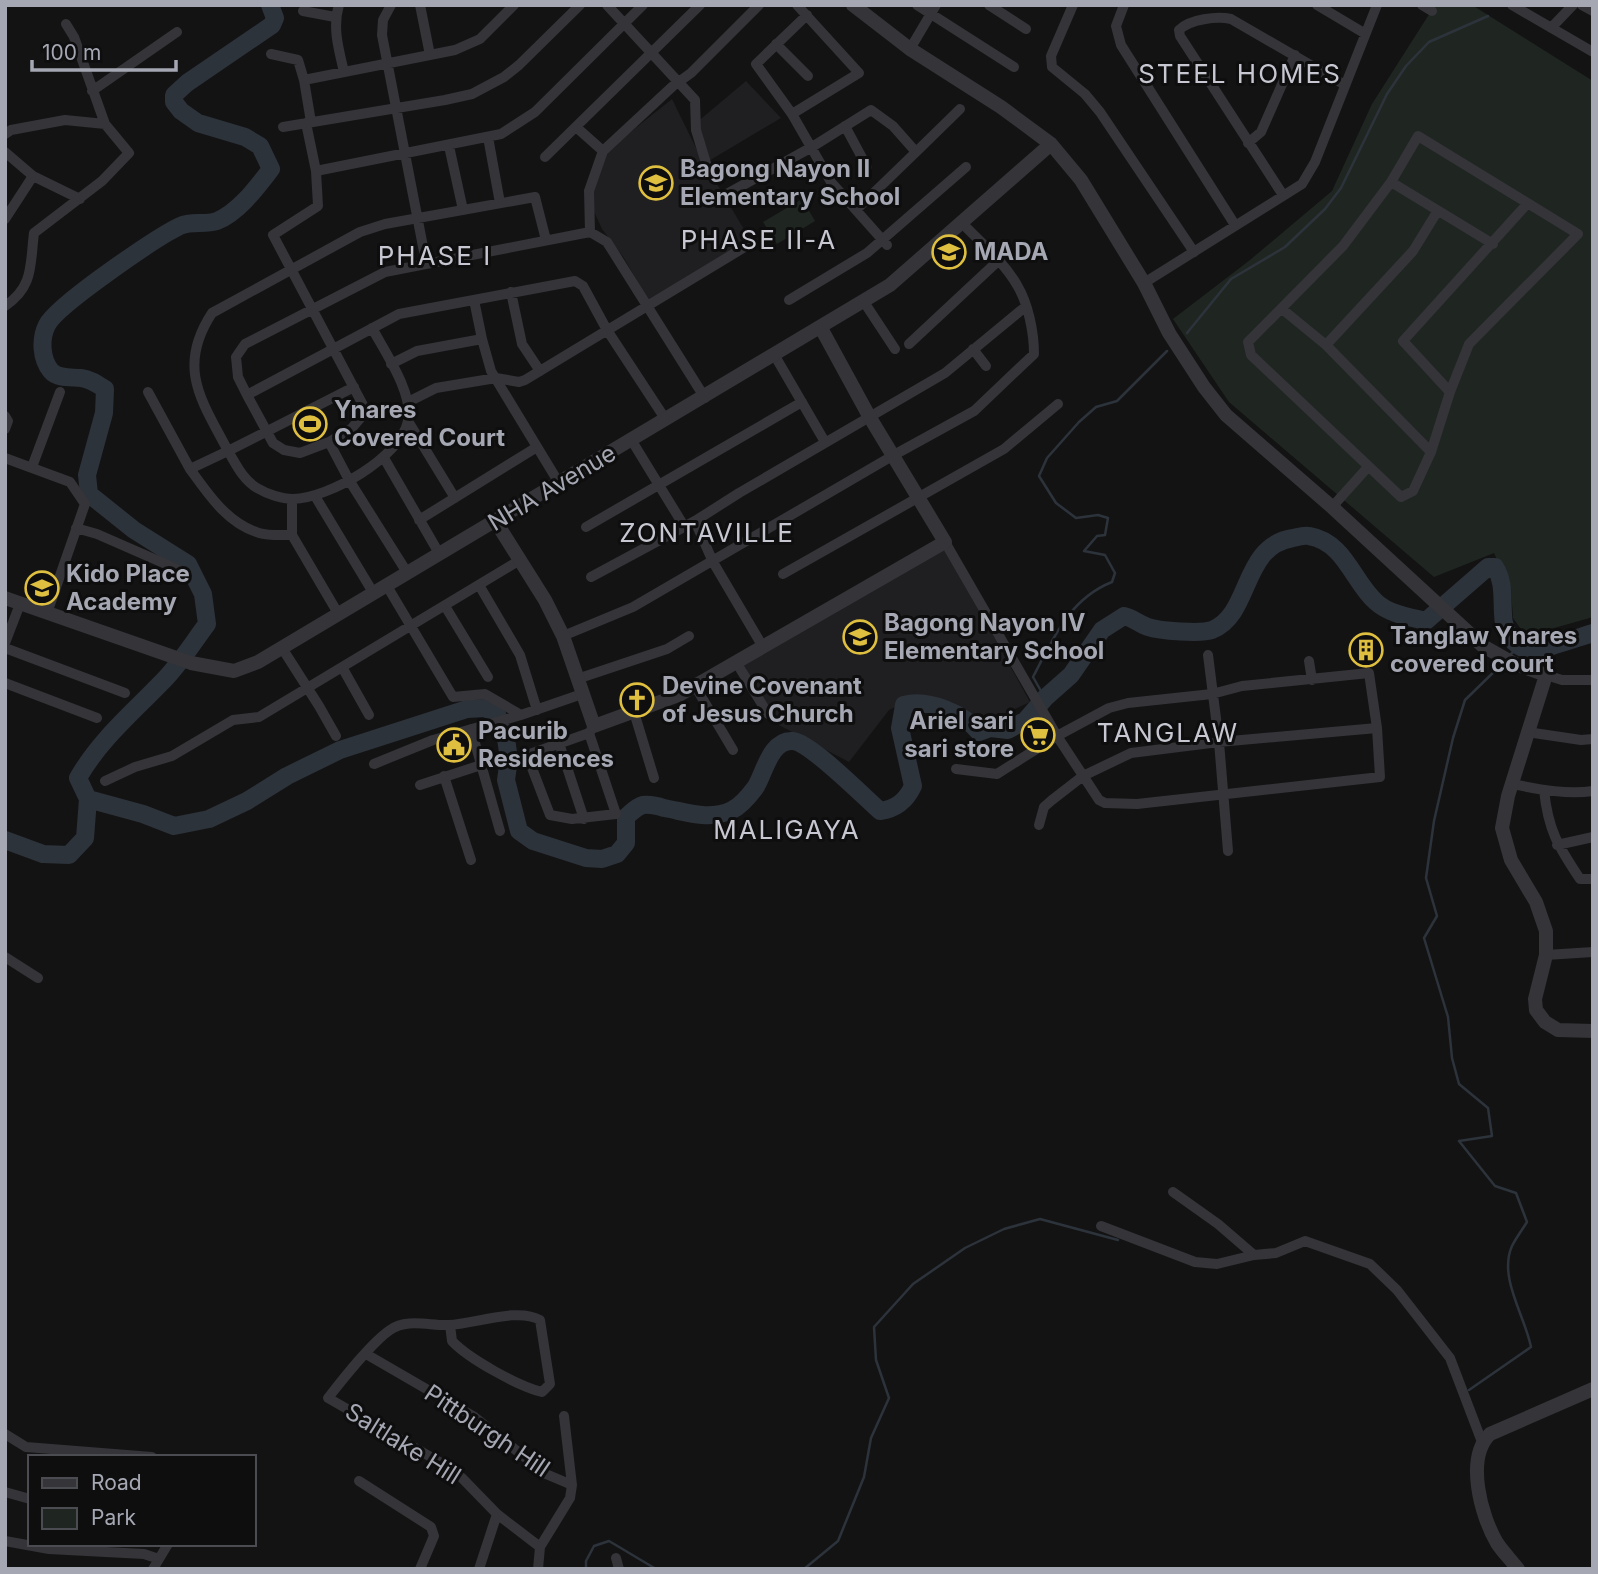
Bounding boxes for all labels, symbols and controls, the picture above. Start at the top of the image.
scale bar [32,28,175,72]
text: 100 m [42,40,101,65]
district label: STEEL HOMES [1138,58,1342,89]
place label: Bagong Nayon II Elementary School [680,154,900,211]
school or university icon: Bagong Nayon II Elementary School [637,164,675,202]
district label: PHASE II-A [681,224,837,255]
school or university icon: MADA [930,233,968,271]
place label: MADA [974,237,1049,266]
district label: PHASE I [378,240,492,271]
place label: Ynares Covered Court [334,395,505,452]
sports icon: Ynares Covered Court [291,405,329,443]
street label: NHA Avenue [483,438,621,537]
district label: ZONTAVILLE [619,517,795,548]
place label: Kido Place Academy [66,559,190,616]
school or university icon: Kido Place Academy [23,569,61,607]
place label: Bagong Nayon IV Elementary School [884,608,1104,665]
school or university icon: Bagong Nayon IV Elementary School [841,618,879,656]
place label: Tanglaw Ynares covered court [1390,621,1577,678]
building icon: Tanglaw Ynares covered court [1347,631,1385,669]
place label: Devine Covenant of Jesus Church [662,671,862,728]
church icon: Devine Covenant of Jesus Church [618,681,656,719]
place label: Ariel sari sari store [904,706,1014,763]
place label: Pacurib Residences [478,716,614,773]
supermarket icon: Ariel sari sari store [1019,716,1057,754]
district label: TANGLAW [1097,717,1239,748]
public building icon: Pacurib Residences [435,726,473,764]
district label: MALIGAYA [713,814,861,845]
street label: Pittburgh Hill [419,1378,555,1483]
street label: Saltlake Hill [340,1397,466,1491]
legend [28,1455,256,1546]
text: Road [91,1470,142,1495]
text: Park [91,1505,136,1530]

